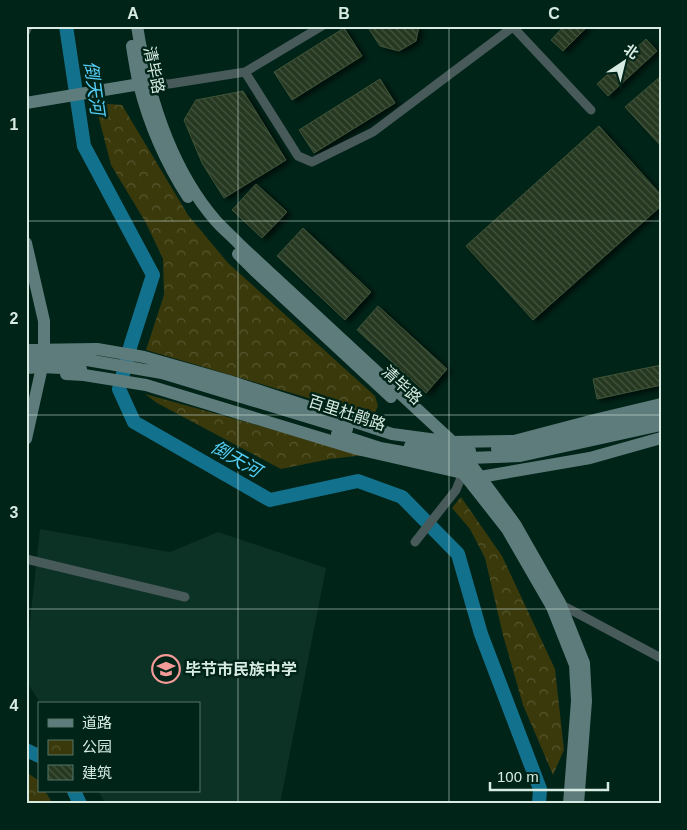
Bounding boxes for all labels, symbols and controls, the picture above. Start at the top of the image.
text: A [127,5,139,22]
text: B [338,5,350,22]
text: C [548,5,560,22]
north arrow [600,38,650,88]
text: 北 [621,41,642,62]
street label: 清毕路 [141,45,167,95]
water label: 倒天河 [80,60,108,119]
text: 1 [10,116,19,133]
text: 2 [10,310,19,327]
street label: 清毕路 [379,362,425,408]
street label: 百里杜鹃路 [306,393,388,433]
water label: 倒天河 [208,437,267,483]
text: 3 [10,504,19,521]
school or university icon: 毕节市民族中学 [151,654,181,684]
place label: 毕节市民族中学 [185,661,297,678]
text: 4 [10,697,19,714]
legend [38,702,200,792]
text: 道路 [82,714,112,731]
text: 公园 [82,738,112,755]
scale bar [490,760,607,792]
text: 建筑 [82,764,112,781]
text: 100 m [497,768,539,785]

